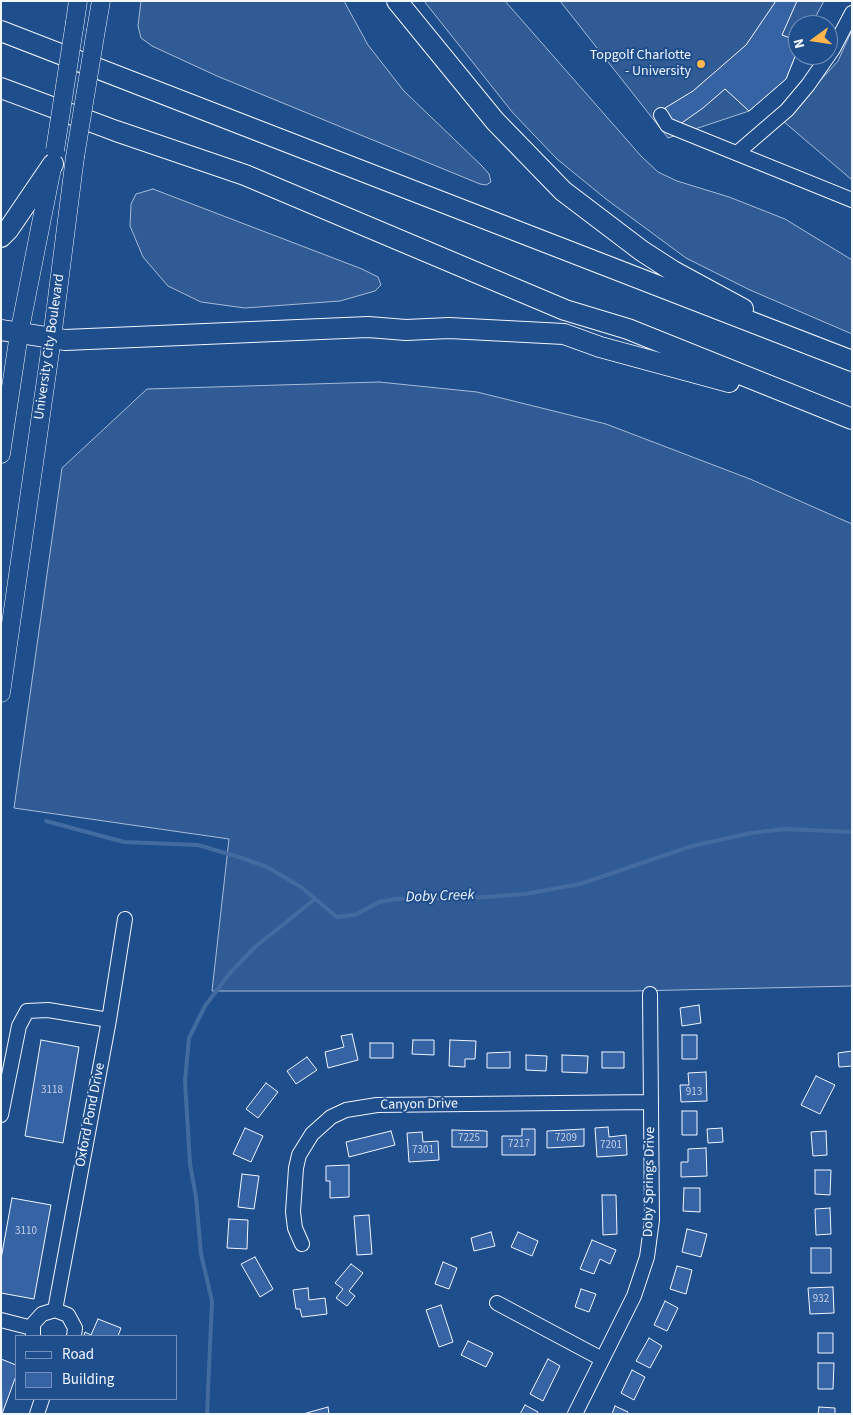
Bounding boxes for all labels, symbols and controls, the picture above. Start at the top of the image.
north arrow [788,15,838,65]
text: N [789,36,810,50]
place label: Topgolf Charlotte - University [590,48,691,80]
marker: Topgolf Charlotte - University [695,58,707,70]
street label: University City Boulevard [31,273,69,421]
water label: Doby Creek [405,887,475,907]
street label: Oxford Pond Drive [73,1061,109,1169]
house number: 3118 [41,1084,63,1098]
house number: 913 [686,1086,702,1100]
street label: Canyon Drive [380,1096,458,1114]
street label: Doby Springs Drive [641,1127,659,1237]
house number: 7225 [458,1132,480,1146]
house number: 7209 [555,1132,577,1146]
house number: 7217 [508,1138,530,1152]
house number: 7201 [600,1139,622,1153]
house number: 7301 [412,1144,434,1158]
house number: 3110 [15,1225,37,1239]
house number: 932 [813,1293,829,1307]
legend [15,1335,178,1400]
text: Road [62,1344,94,1365]
text: Building [62,1369,114,1390]

